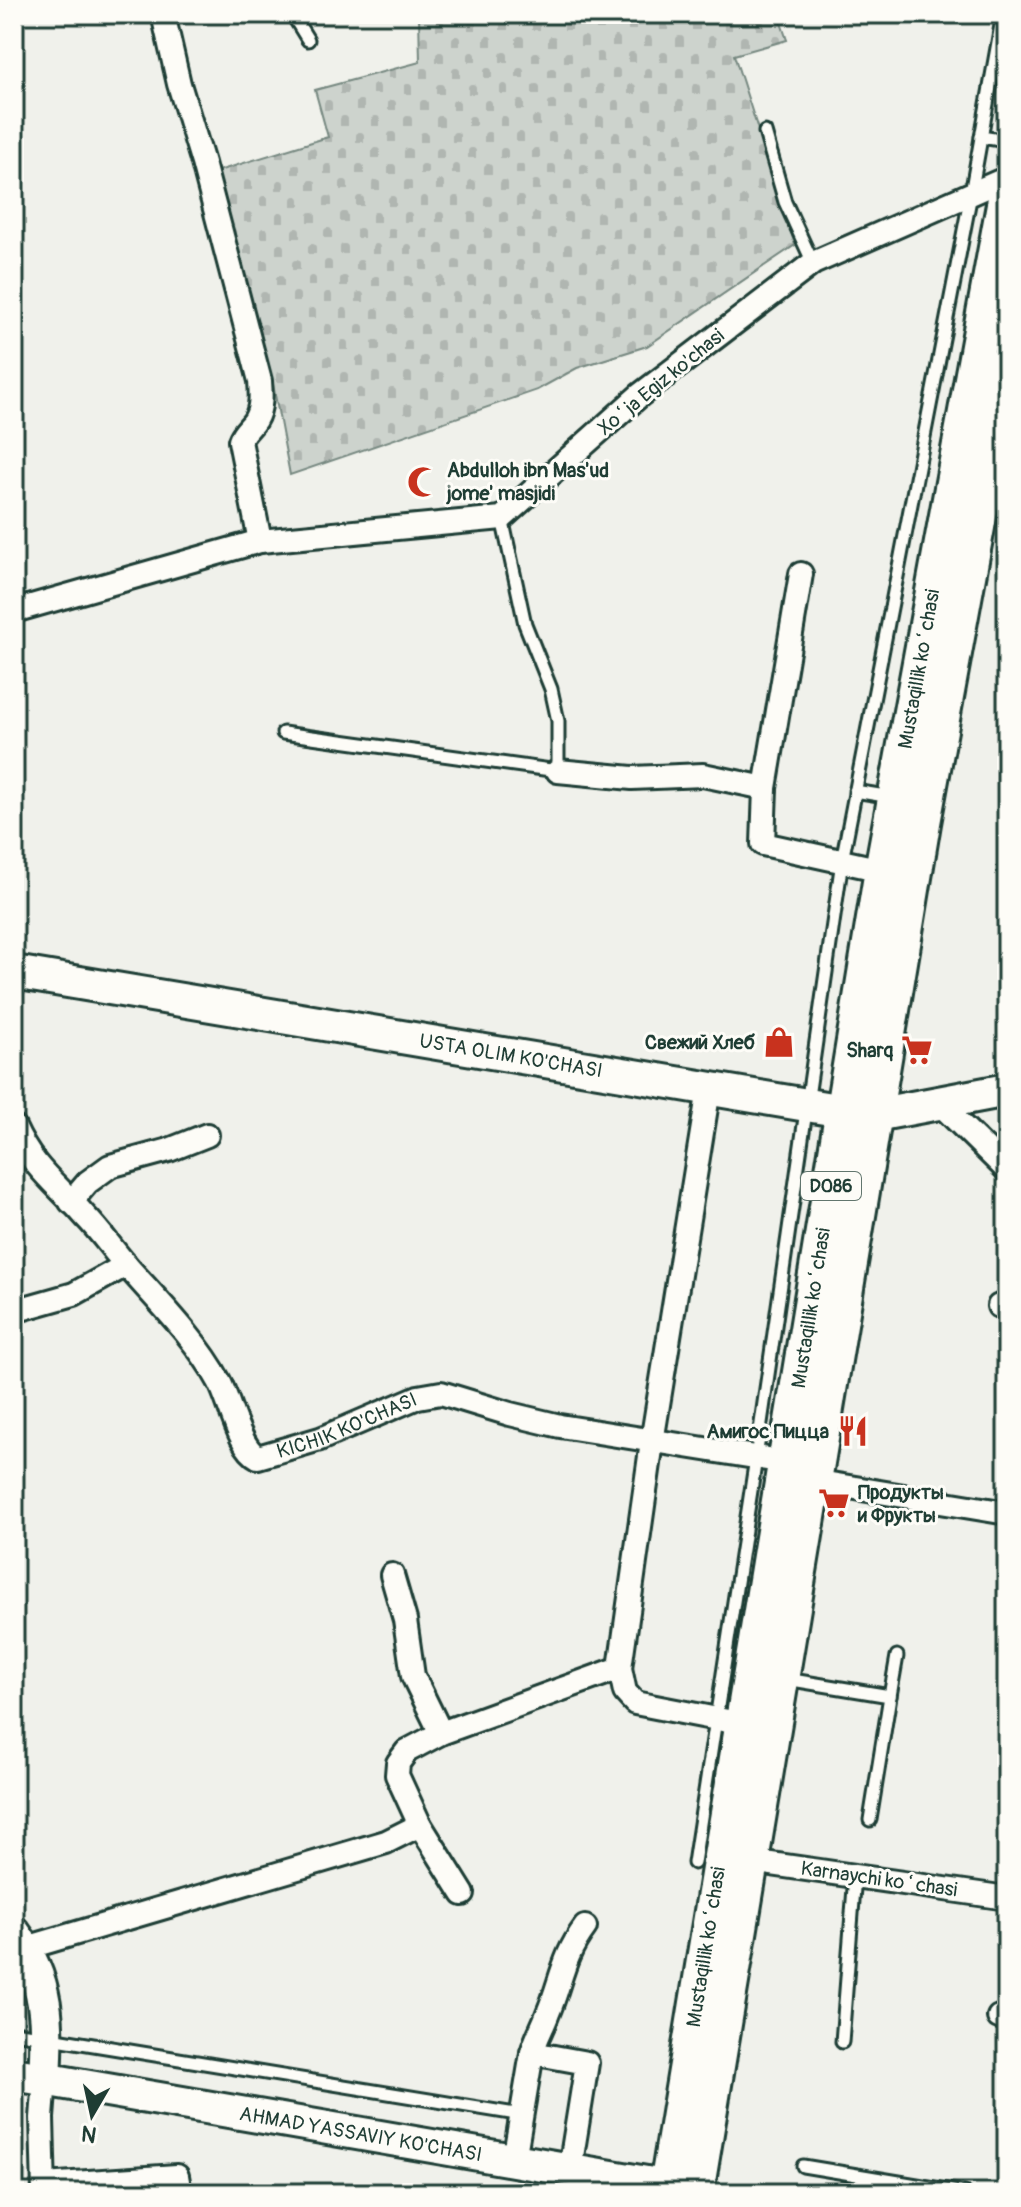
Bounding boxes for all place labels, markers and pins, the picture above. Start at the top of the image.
place label: Abdulloh ibn Mas'ud jome' masjidi [446,458,609,506]
mosque icon: Abdulloh ibn Mas'ud jome' masjidi [406,465,440,499]
shop icon: Свежий Хлеб [762,1025,796,1059]
place label: Свежий Хлеб [645,1030,756,1055]
supermarket icon: Sharq [900,1033,934,1067]
place label: Sharq [846,1038,894,1063]
restaurant icon: Амигос Пицца [836,1414,870,1448]
place label: Амигос Пицца [707,1419,829,1444]
place label: Продукты и Фрукты [857,1480,944,1528]
supermarket icon: Продукты и Фрукты [817,1486,851,1520]

